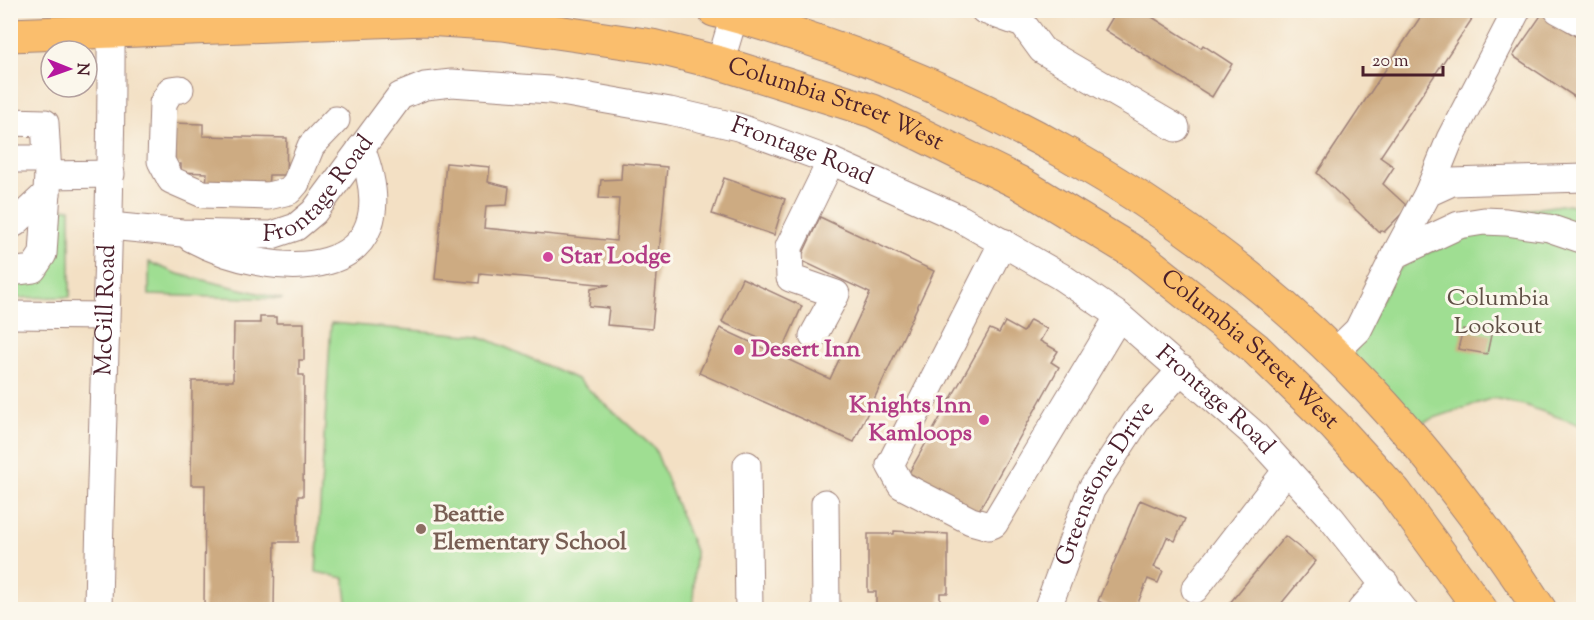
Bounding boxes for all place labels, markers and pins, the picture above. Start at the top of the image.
place label: Star Lodge [560,240,671,274]
marker: Star Lodge [541,250,555,264]
place label: Desert Inn [751,333,861,367]
marker: Desert Inn [732,343,746,357]
place label: Knights Inn Kamloops [849,389,973,451]
marker: Knights Inn Kamloops [977,413,991,427]
place label: Beattie Elementary School [433,498,627,560]
marker: Beattie Elementary School [414,522,428,536]

